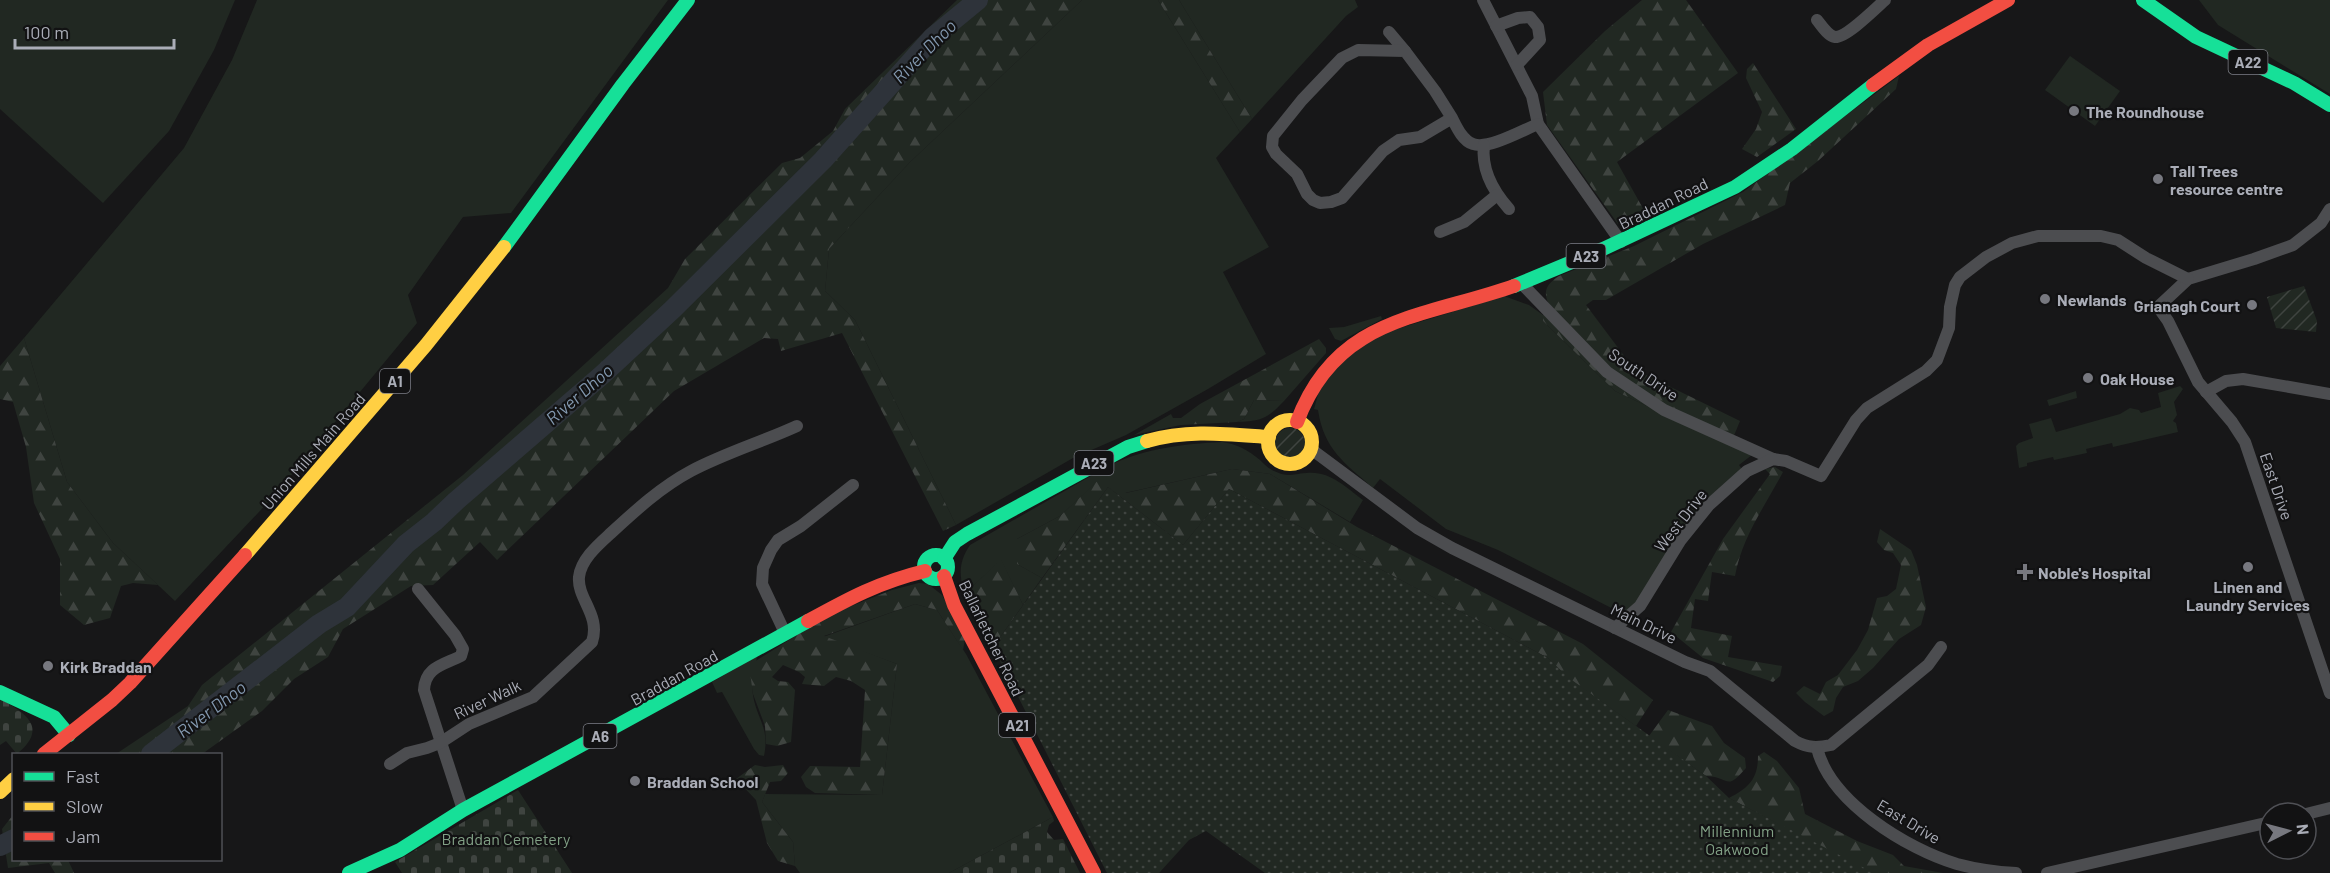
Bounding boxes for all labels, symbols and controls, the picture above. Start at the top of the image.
scale bar [15,12,174,50]
water label: River Dhoo [887,14,961,88]
text: 100 m [24,21,69,43]
road number: A22 [2228,50,2268,74]
place label: The Roundhouse [2086,102,2204,121]
marker: The Roundhouse [2067,104,2081,118]
place label: Tall Trees resource centre [2170,161,2284,198]
marker: Tall Trees resource centre [2151,172,2165,186]
street label: Braddan Road [1615,173,1711,233]
road number: A23 [1566,244,1606,268]
place label: Newlands [2057,290,2127,309]
marker: Newlands [2038,292,2052,306]
place label: Grianagh Court [2134,296,2240,315]
marker: Grianagh Court [2245,298,2259,312]
street label: South Drive [1606,344,1682,404]
water label: River Dhoo [541,359,617,429]
road number: A1 [380,369,410,393]
place label: Oak House [2100,369,2175,388]
marker: Oak House [2081,371,2095,385]
street label: Union Mills Main Road [257,389,369,513]
street label: East Drive [2257,450,2297,522]
road number: A23 [1074,451,1114,475]
street label: West Drive [1650,485,1710,555]
marker: Linen and Laundry Services [2241,560,2255,574]
marker: Noble's Hospital [2016,563,2034,581]
place label: Noble's Hospital [2038,563,2151,582]
street label: Ballafletcher Road [956,577,1028,699]
place label: Linen and Laundry Services [2186,577,2310,614]
street label: Main Drive [1608,599,1680,647]
street label: Braddan Road [627,645,721,709]
place label: Kirk Braddan [60,657,152,676]
marker: Kirk Braddan [41,659,55,673]
street label: River Walk [450,675,524,723]
water label: River Dhoo [172,676,250,742]
road number: A21 [999,713,1035,737]
road number: A6 [584,724,616,748]
legend [12,753,222,861]
text: Fast [66,765,100,787]
place label: Braddan School [647,772,759,791]
marker: Braddan School [628,774,642,788]
text: Slow [66,795,103,817]
street label: East Drive [1874,795,1944,847]
north arrow [2258,801,2318,861]
park label: Millennium Oakwood [1700,821,1774,858]
text: N [2293,823,2313,836]
text: Jam [66,825,100,847]
park label: Braddan Cemetery [442,829,571,848]

